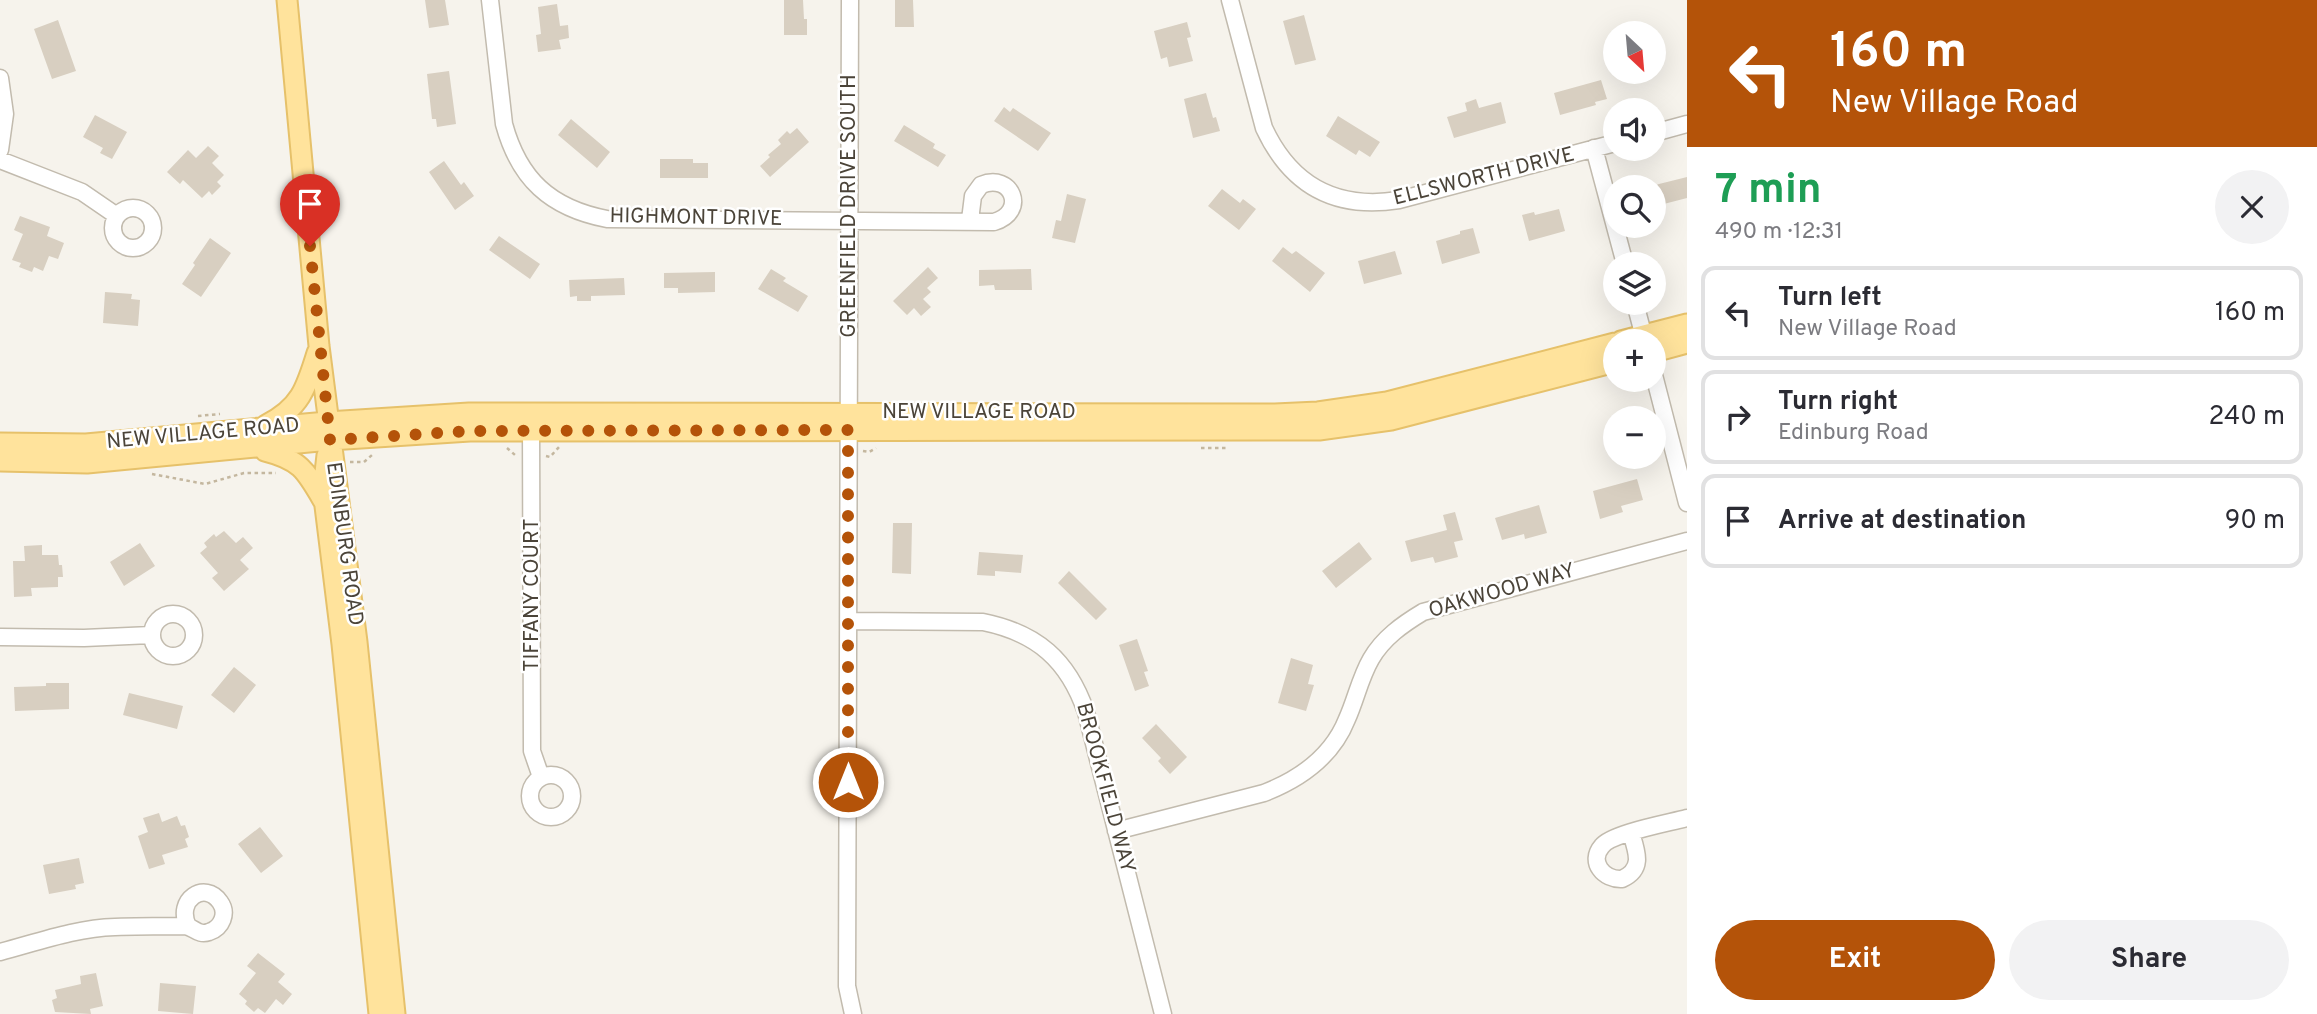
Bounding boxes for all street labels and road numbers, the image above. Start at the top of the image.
street label: GREENFIELD DRIVE SOUTH [836,74,863,338]
street label: ELLSWORTH DRIVE [1390,141,1578,213]
street label: HIGHMONT DRIVE [609,203,783,233]
street label: NEW VILLAGE ROAD [882,399,1076,426]
street label: NEW VILLAGE ROAD [105,412,301,456]
street label: EDINBURG ROAD [319,460,369,628]
street label: TIFFANY COURT [519,518,546,672]
street label: OAKWOOD WAY [1425,557,1579,625]
street label: BROOKFIELD WAY [1069,700,1141,876]

